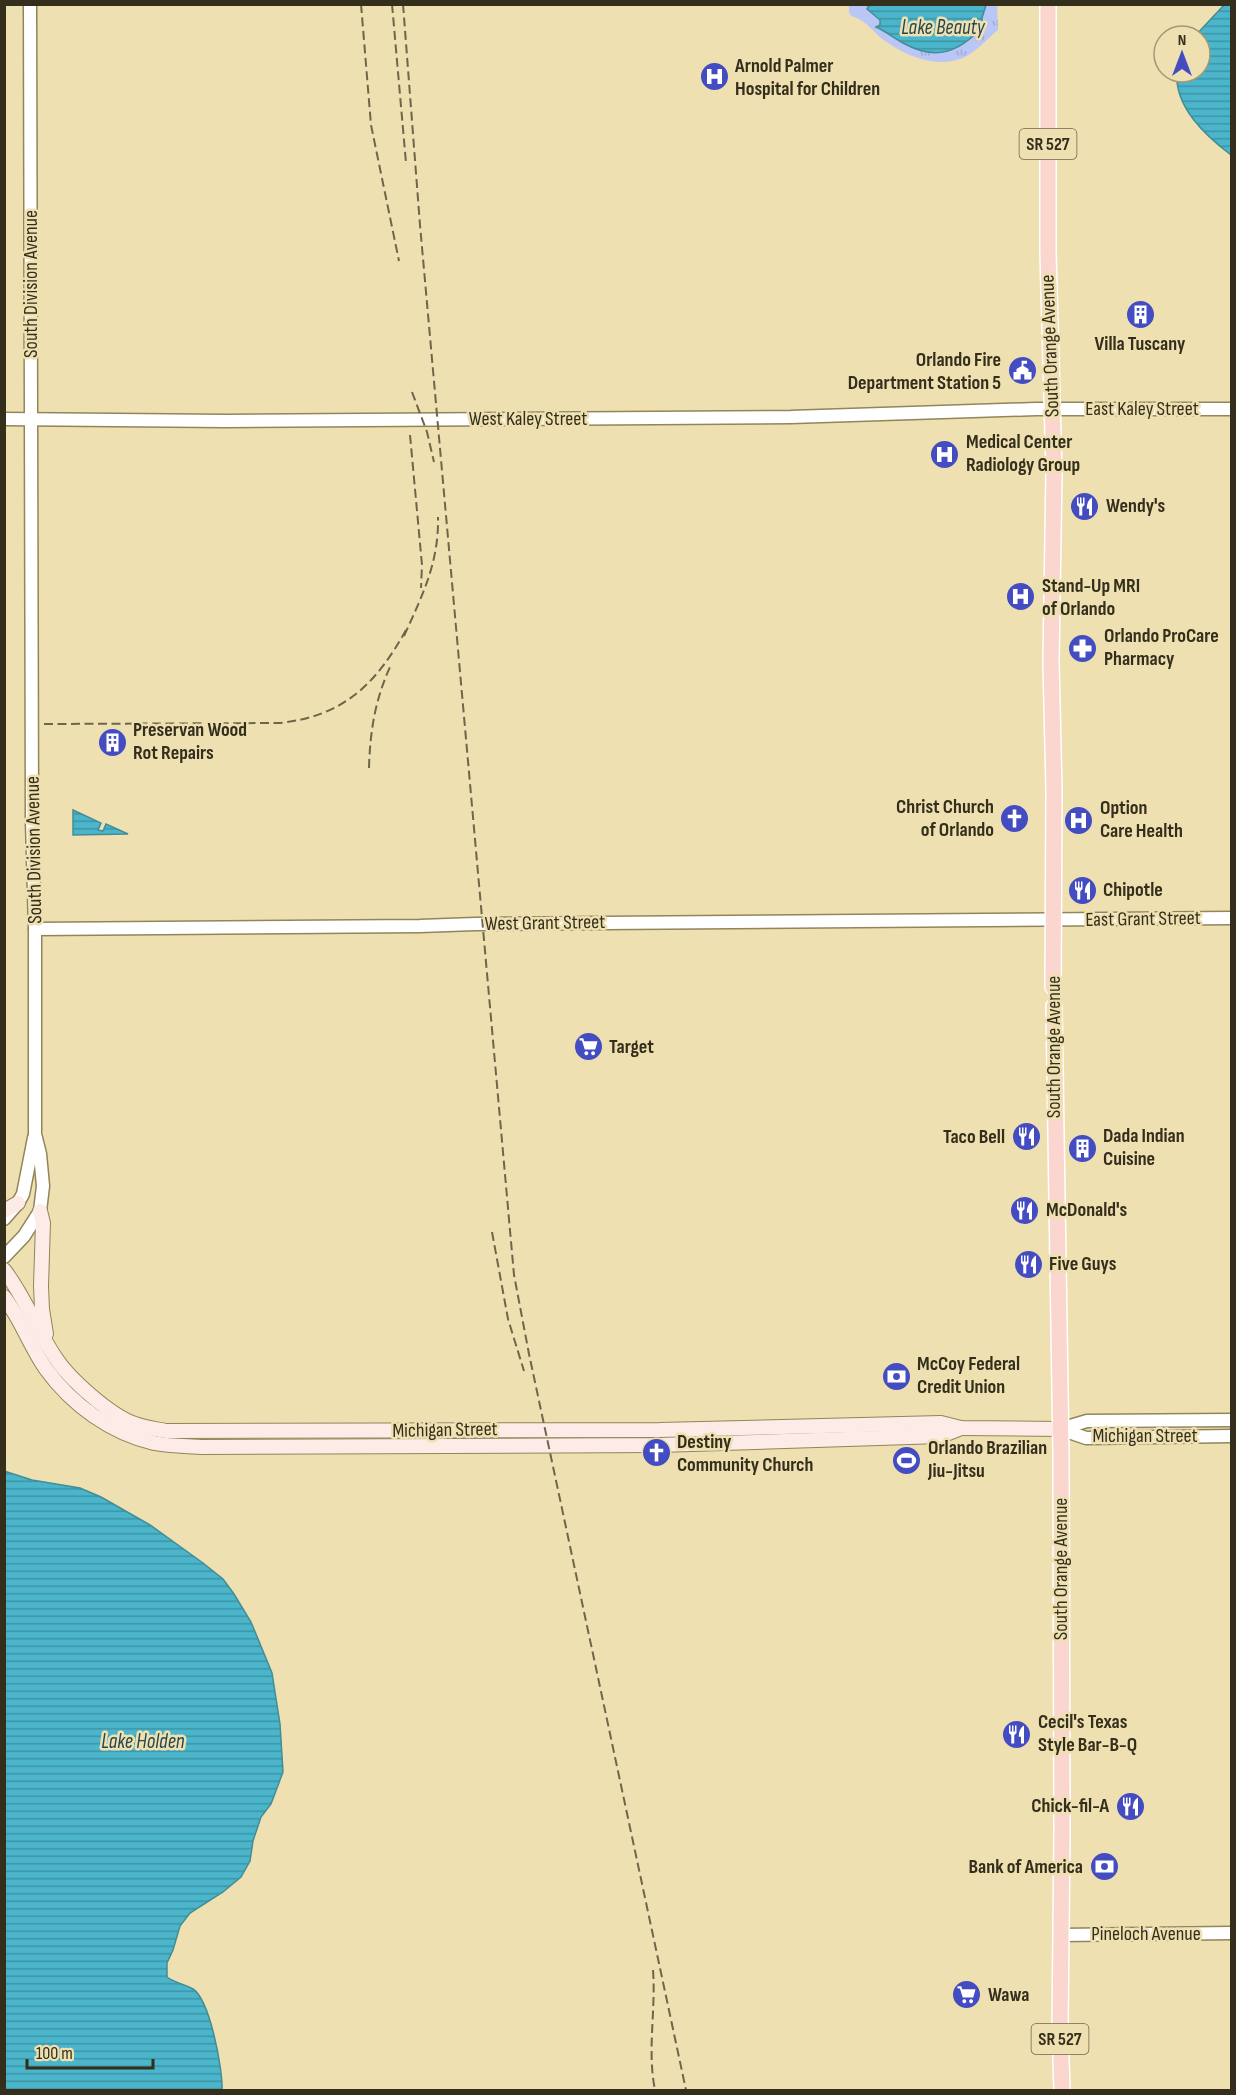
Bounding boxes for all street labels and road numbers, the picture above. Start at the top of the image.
road number: SR 527 [1020,129,1076,159]
street label: South Division Avenue [19,210,43,358]
street label: South Orange Avenue [1036,274,1064,418]
street label: East Kaley Street [1085,397,1199,421]
street label: West Kaley Street [469,407,587,431]
street label: South Division Avenue [21,776,47,924]
street label: East Grant Street [1085,906,1201,932]
street label: West Grant Street [485,910,605,936]
street label: South Orange Avenue [1042,976,1066,1118]
street label: Michigan Street [392,1417,498,1443]
street label: Michigan Street [1092,1424,1198,1448]
street label: South Orange Avenue [1049,1498,1073,1640]
street label: Pineloch Avenue [1091,1922,1201,1946]
road number: SR 527 [1032,2024,1088,2054]

